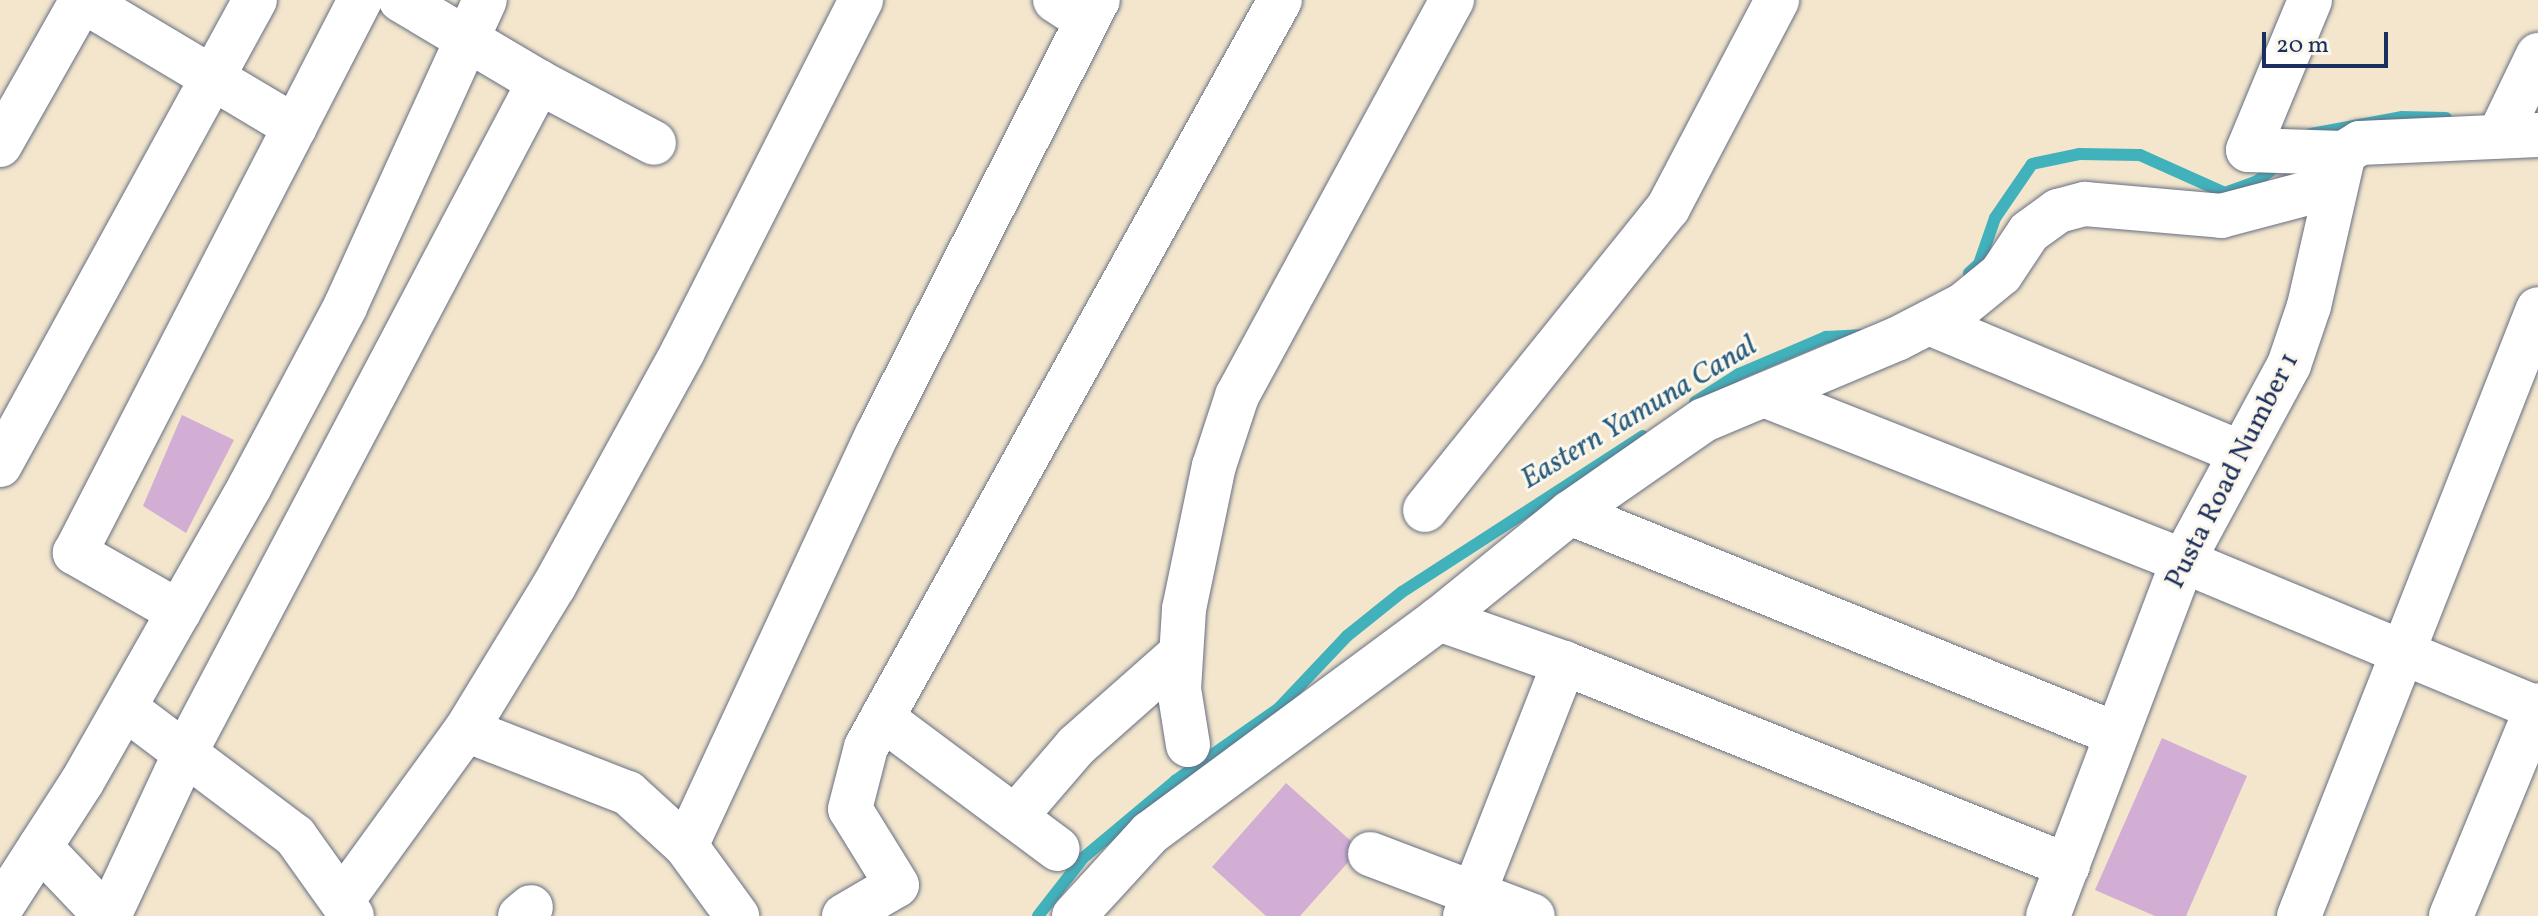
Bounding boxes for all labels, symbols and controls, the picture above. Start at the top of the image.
scale bar [2266,16,2392,66]
text: 20 m [2276,29,2329,63]
water label: Eastern Yamuna Canal [1514,328,1764,498]
street label: Pusta Road Number 1 [2159,347,2307,595]

